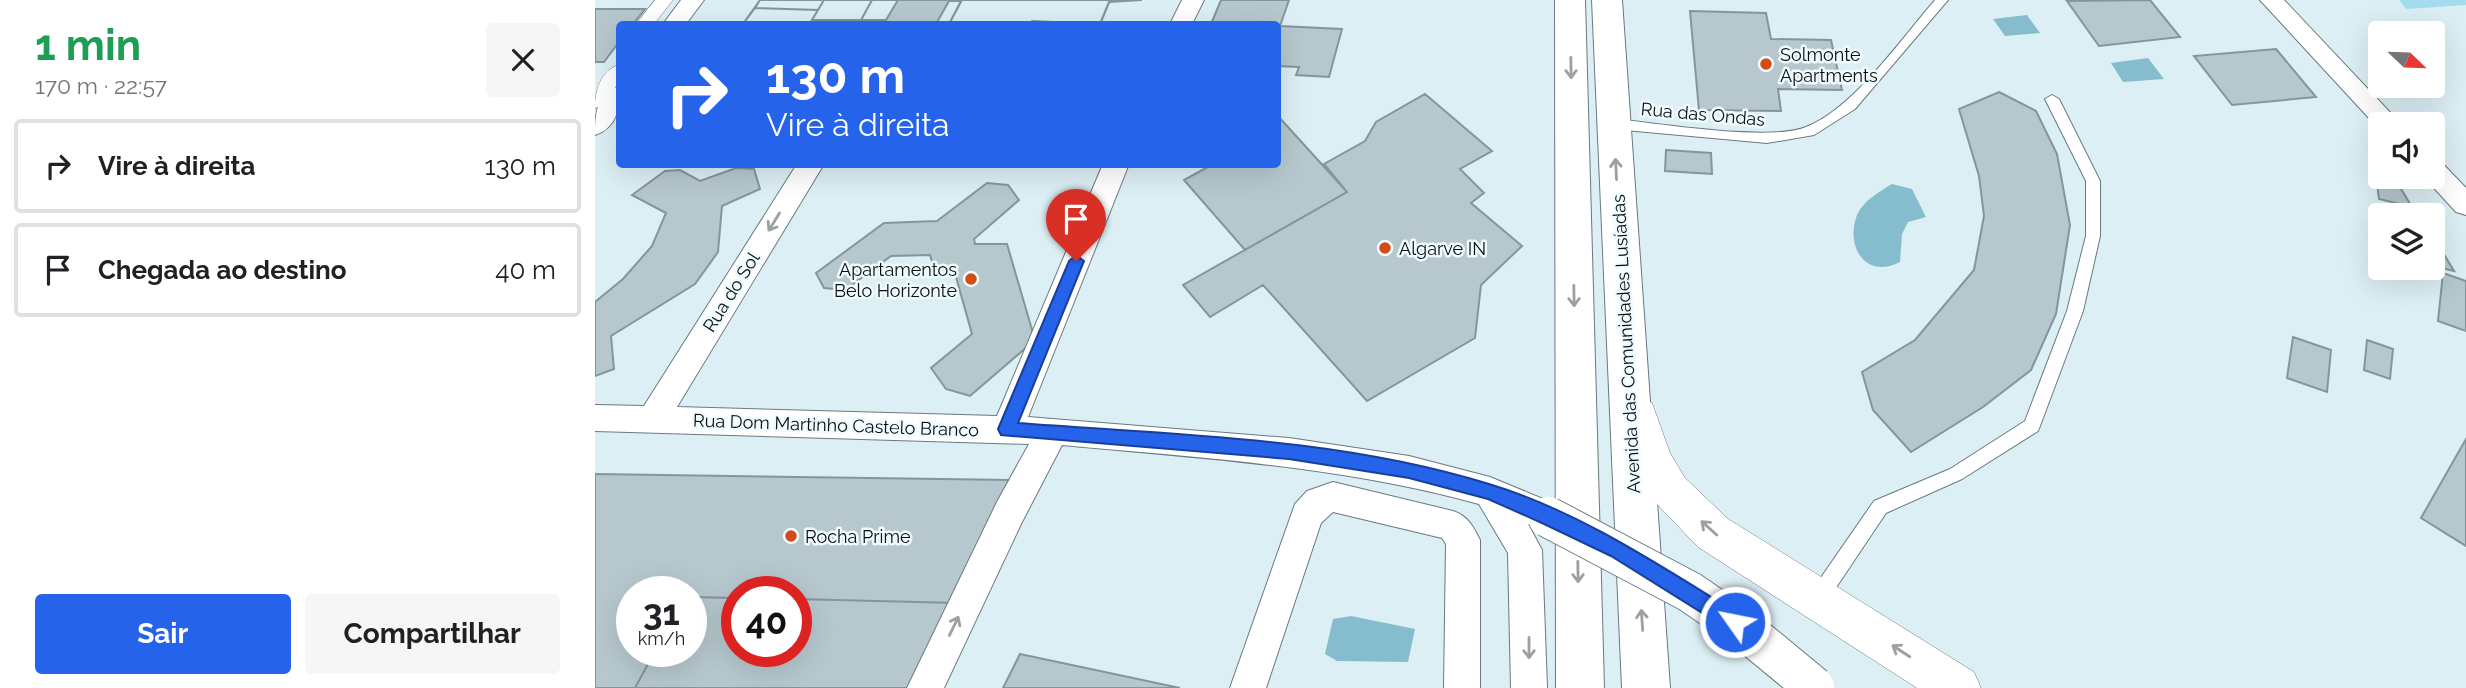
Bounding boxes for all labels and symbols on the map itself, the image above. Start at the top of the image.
north arrow [2368,21,2445,98]
place label: Solmonte Apartments [1780,44,1878,86]
one-way arrow [1564,56,1578,79]
marker: Solmonte Apartments [1758,56,1774,72]
street label: Rua das Ondas [1640,98,1766,130]
one-way arrow [1610,158,1623,181]
pin [1046,189,1106,261]
street label: Avenida das Comunidades Lusíadas [1608,193,1644,494]
one-way arrow [767,212,781,232]
place label: Algarve IN [1399,238,1486,259]
marker: Algarve IN [1377,240,1393,256]
street label: Rua do Sol [698,248,764,336]
place label: Apartamentos Belo Horizonte [834,259,957,301]
marker: Apartamentos Belo Horizonte [963,271,979,287]
one-way arrow [1567,284,1581,307]
street label: Rua Dom Martinho Castelo Branco [693,410,980,440]
one-way arrow [1700,520,1718,536]
place label: Rocha Prime [805,526,911,547]
marker: Rocha Prime [783,528,799,544]
one-way arrow [1571,560,1585,583]
speed limit sign: 40 [721,576,812,667]
position arrow [1698,585,1772,659]
one-way arrow [1635,609,1648,632]
one-way arrow [948,616,962,637]
one-way arrow [1522,636,1536,659]
one-way arrow [1891,644,1911,658]

